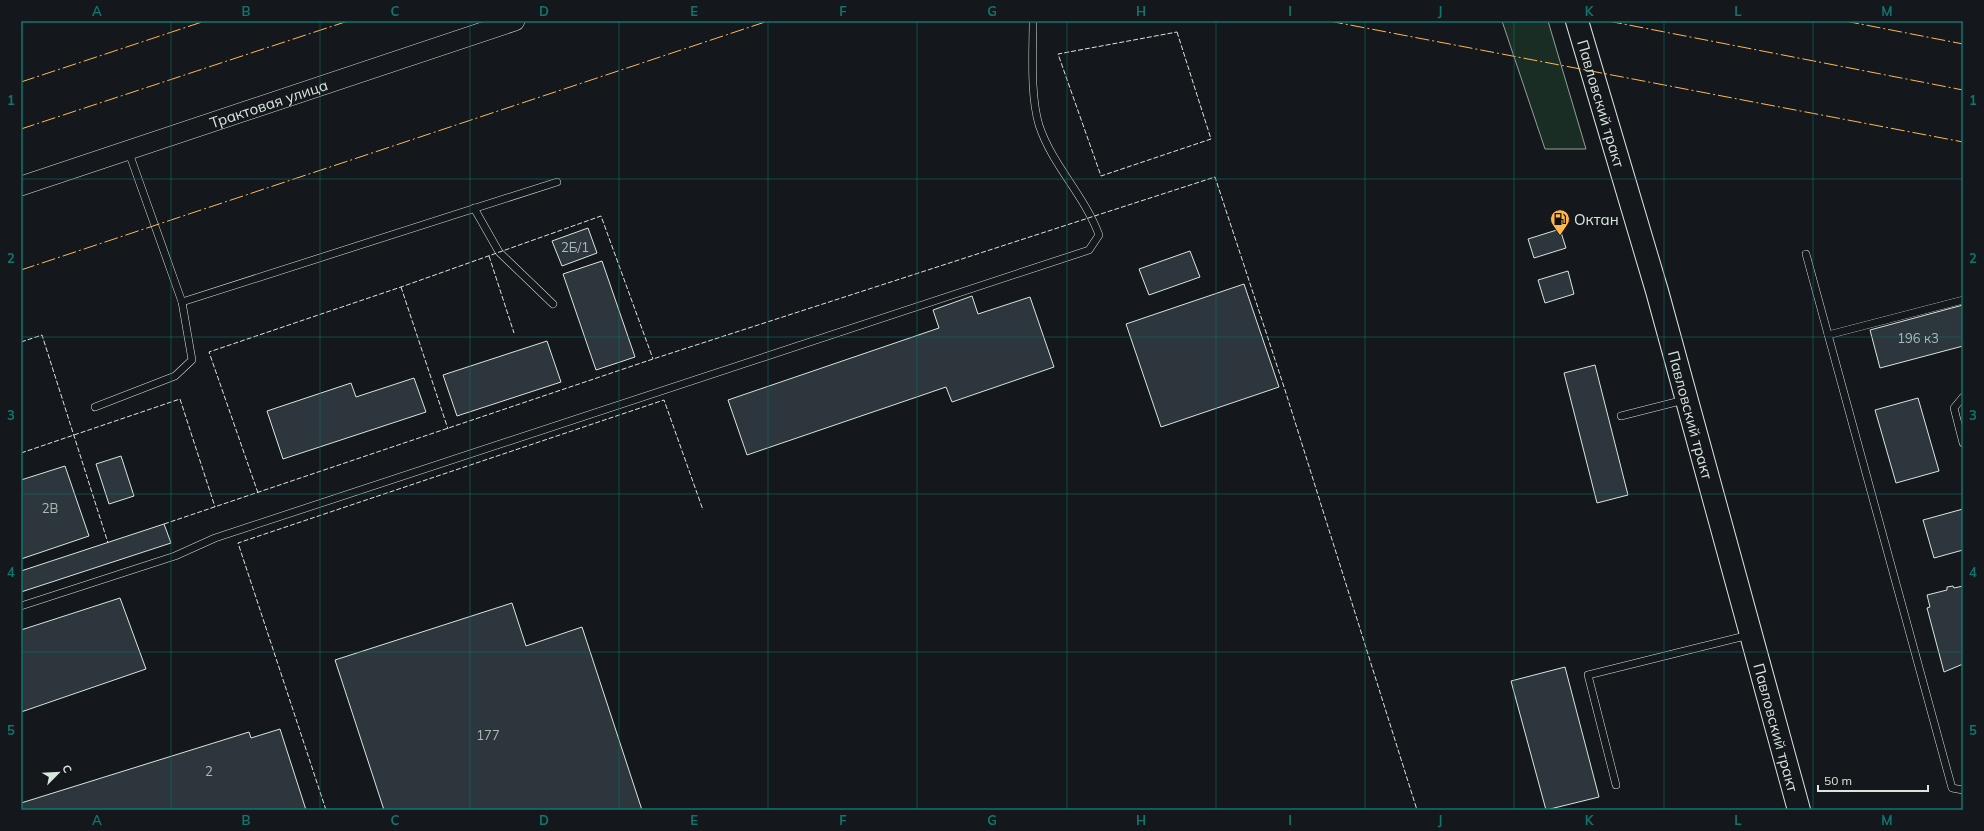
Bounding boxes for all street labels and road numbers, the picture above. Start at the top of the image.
street label: Павловский тракт [1574,37,1629,170]
street label: Трактовая улица [207,75,330,132]
street label: Павловский тракт [1664,348,1718,481]
street label: Павловский тракт [1750,661,1803,794]

